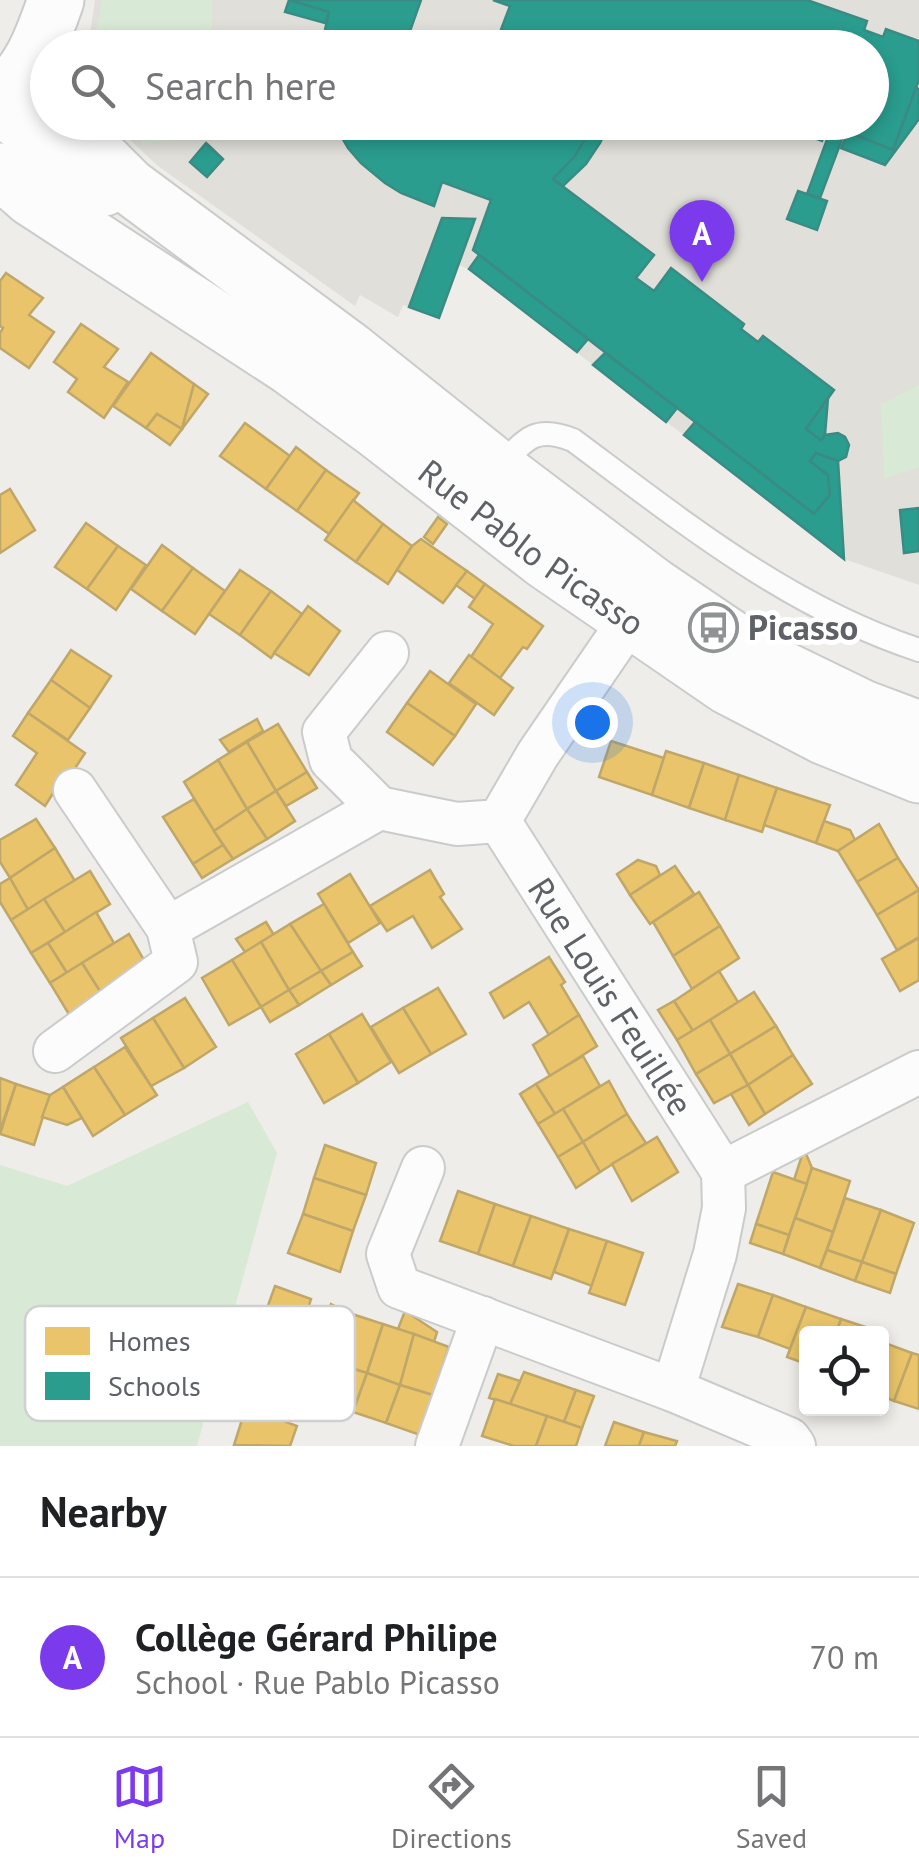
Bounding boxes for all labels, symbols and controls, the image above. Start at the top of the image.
search box [30,30,889,140]
icon: search [65,58,120,113]
text: Search here [145,61,337,110]
pin: A [670,200,734,282]
street label: Rue Pablo Picasso [409,449,654,646]
bus stop icon: Picasso [687,601,739,653]
place label: Picasso [748,604,858,650]
your location [567,697,618,748]
street label: Rue Louis Feuillée [518,869,704,1124]
legend [25,1306,355,1421]
text: Homes [108,1322,191,1359]
map controls [799,1326,889,1416]
button: locate [799,1326,889,1416]
text: Schools [108,1367,201,1404]
text: Nearby [40,1484,167,1539]
text: Collège Gérard Philipe [135,1612,497,1661]
text: A [63,1636,82,1678]
text: 70 m [810,1636,879,1678]
text: School · Rue Pablo Picasso [135,1661,500,1703]
tab: Map [112,1759,167,1856]
tab: Directions [391,1759,512,1856]
tab: Saved [736,1759,807,1856]

